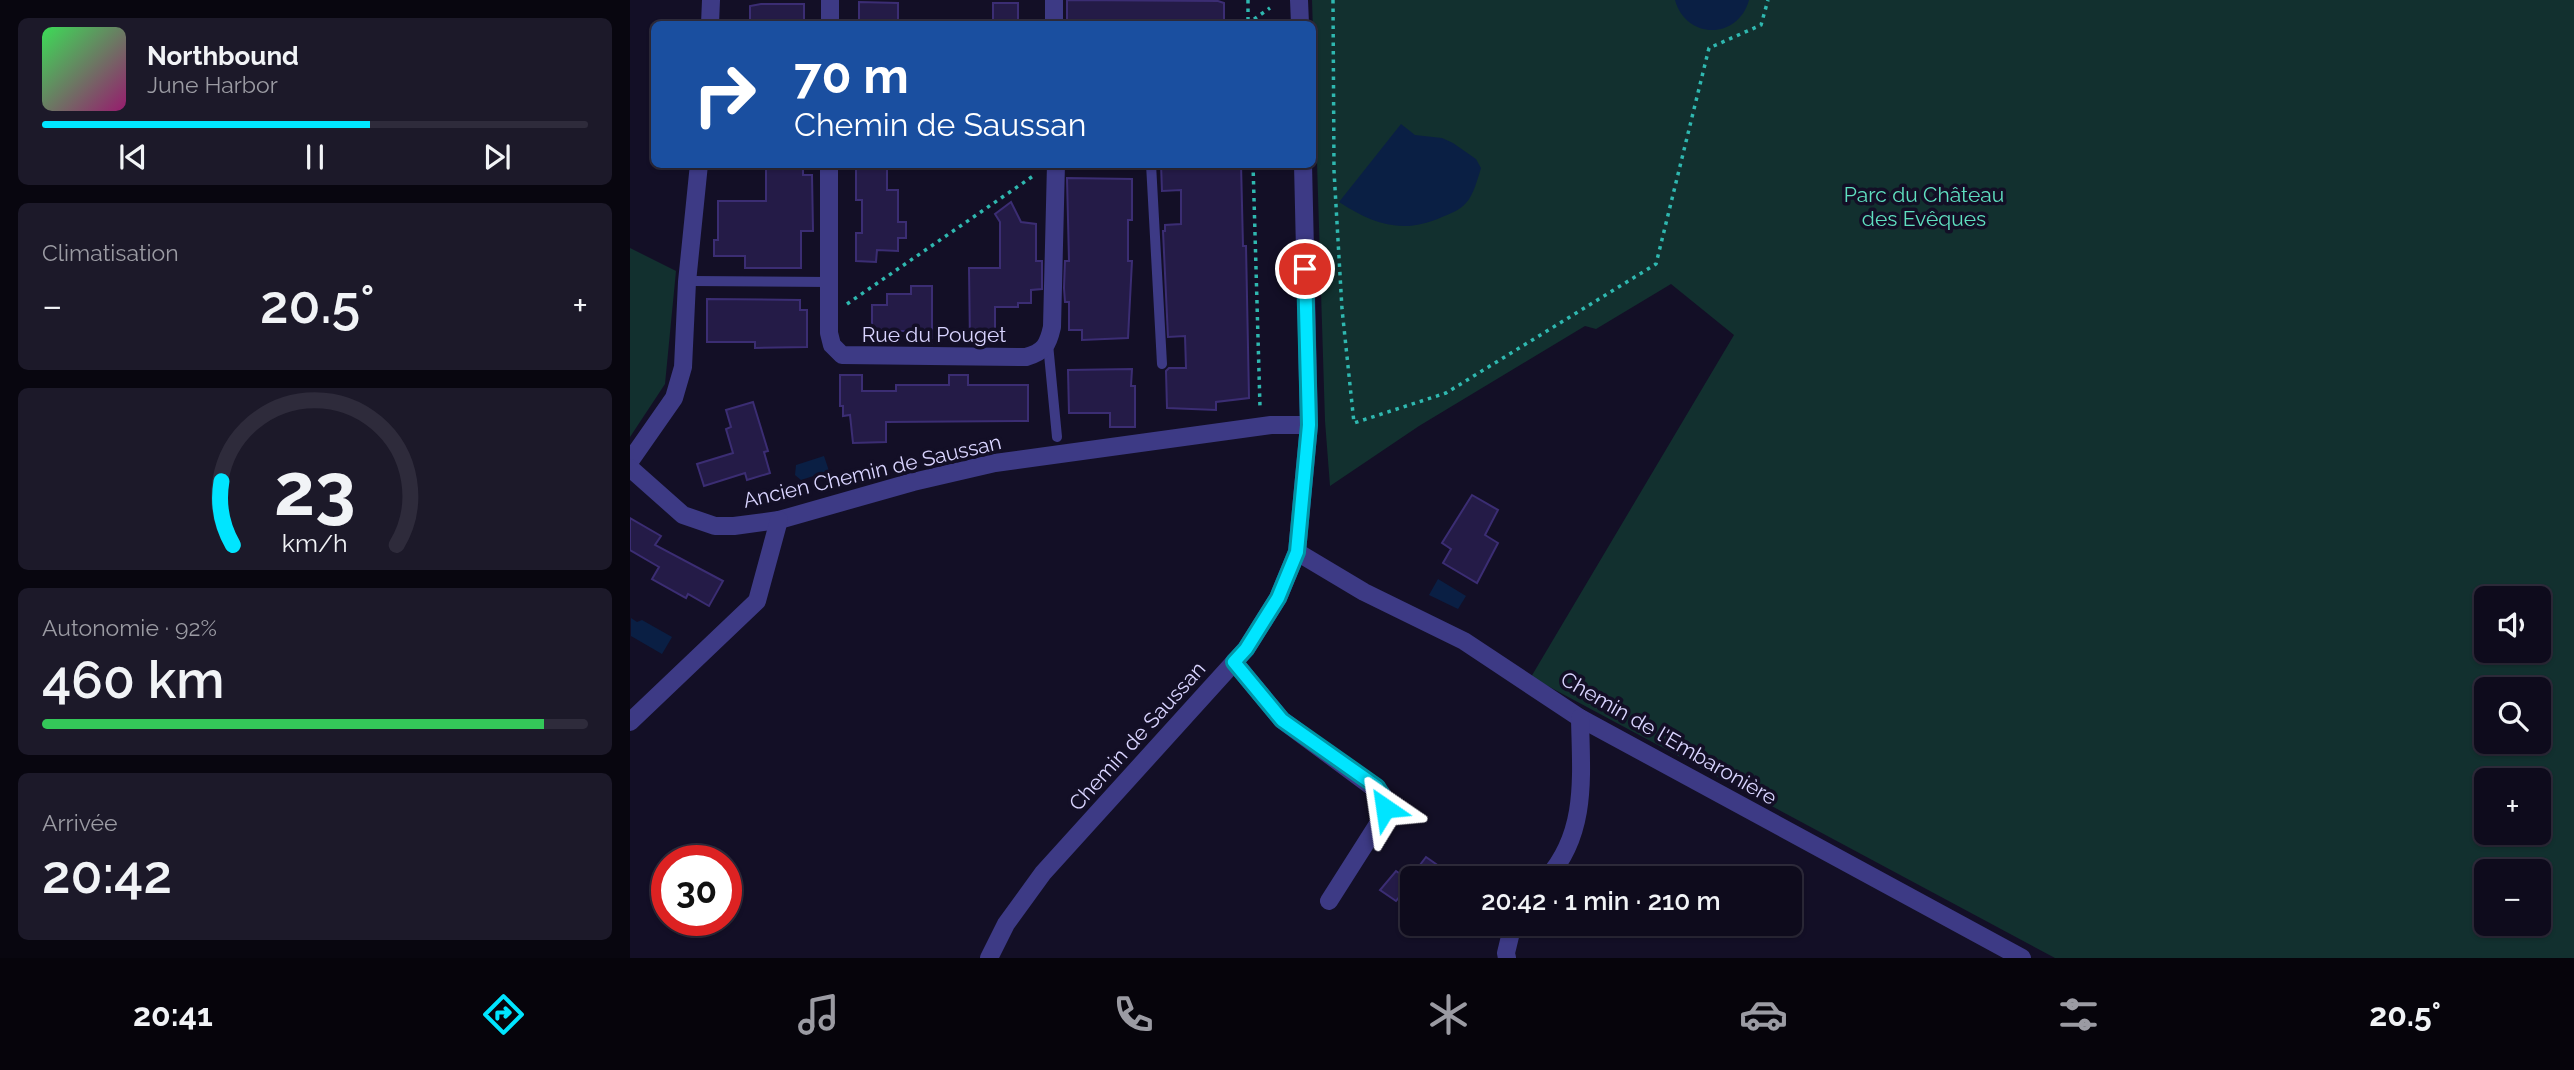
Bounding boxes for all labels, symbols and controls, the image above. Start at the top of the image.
text: Northbound [147,41,299,71]
text: 70 m [794,47,909,104]
icon: right [679,49,770,140]
text: June Harbor [147,71,278,98]
text: Chemin de Saussan [794,106,1086,143]
icon: previous [114,138,152,176]
icon: pause [296,138,334,176]
icon: next [478,138,516,176]
park label: Parc du Château des Evêques [1844,182,2004,231]
text: Climatisation [42,239,179,266]
pin [1275,239,1335,299]
icon: arrive [1286,250,1324,288]
text: 20.5° [260,274,375,335]
text: − [42,283,62,328]
text: + [572,283,588,328]
street label: Rue du Pouget [862,322,1006,347]
street label: Ancien Chemin de Saussan [740,429,1004,513]
text: 23 [274,447,356,532]
text: km/h [282,528,348,558]
map controls [2474,586,2551,936]
button: sound [2474,586,2551,663]
text: Autonomie · 92% [42,614,217,641]
text: 460 km [42,649,224,710]
street label: Chemin de Saussan [1064,656,1210,816]
street label: Chemin de l'Embaronière [1557,666,1781,810]
button: search [2474,677,2551,754]
button: + [2474,768,2551,845]
position arrow [1348,771,1422,845]
text: Arrivée [42,809,118,836]
text: 20:42 [42,844,172,905]
speed limit sign: 30 [651,845,742,936]
button: − [2474,859,2551,936]
text: 20:42 · 1 min · 210 m [1481,886,1721,916]
icon: directions [479,990,528,1039]
icon: music [794,990,843,1039]
icon: phone [1109,990,1158,1039]
icon: climate [1424,990,1473,1039]
icon: car [1739,990,1788,1039]
icon: filters [2054,990,2103,1039]
text: 20:41 [133,996,213,1033]
text: 20.5° [2369,996,2441,1033]

